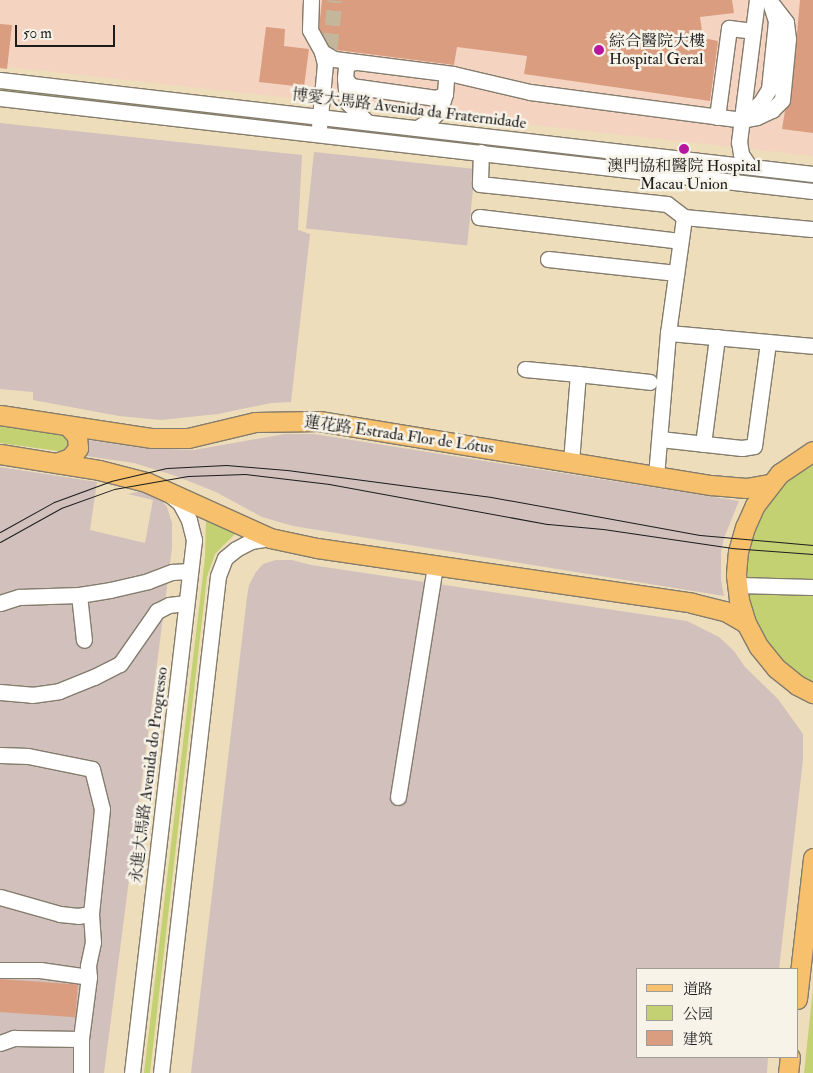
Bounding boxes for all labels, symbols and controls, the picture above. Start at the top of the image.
scale bar [18,15,118,47]
text: 50 m [23,24,52,43]
place label: 綜合醫院大樓 Hospital Geral [609,31,705,69]
marker: 綜合醫院大樓 Hospital Geral [593,44,605,56]
street label: 博愛大馬路 Avenida da Fraternidade [291,85,527,133]
marker: 澳門協和醫院 Hospital Macau Union [678,143,690,155]
place label: 澳門協和醫院 Hospital Macau Union [607,156,761,194]
street label: 蓮花路 Estrada Flor de Lótus [303,412,495,458]
street label: 永進大馬路 Avenida do Progresso [126,666,172,884]
legend [636,968,798,1058]
text: 道路 [683,980,713,999]
text: 公园 [683,1005,713,1024]
text: 建筑 [683,1030,713,1049]

